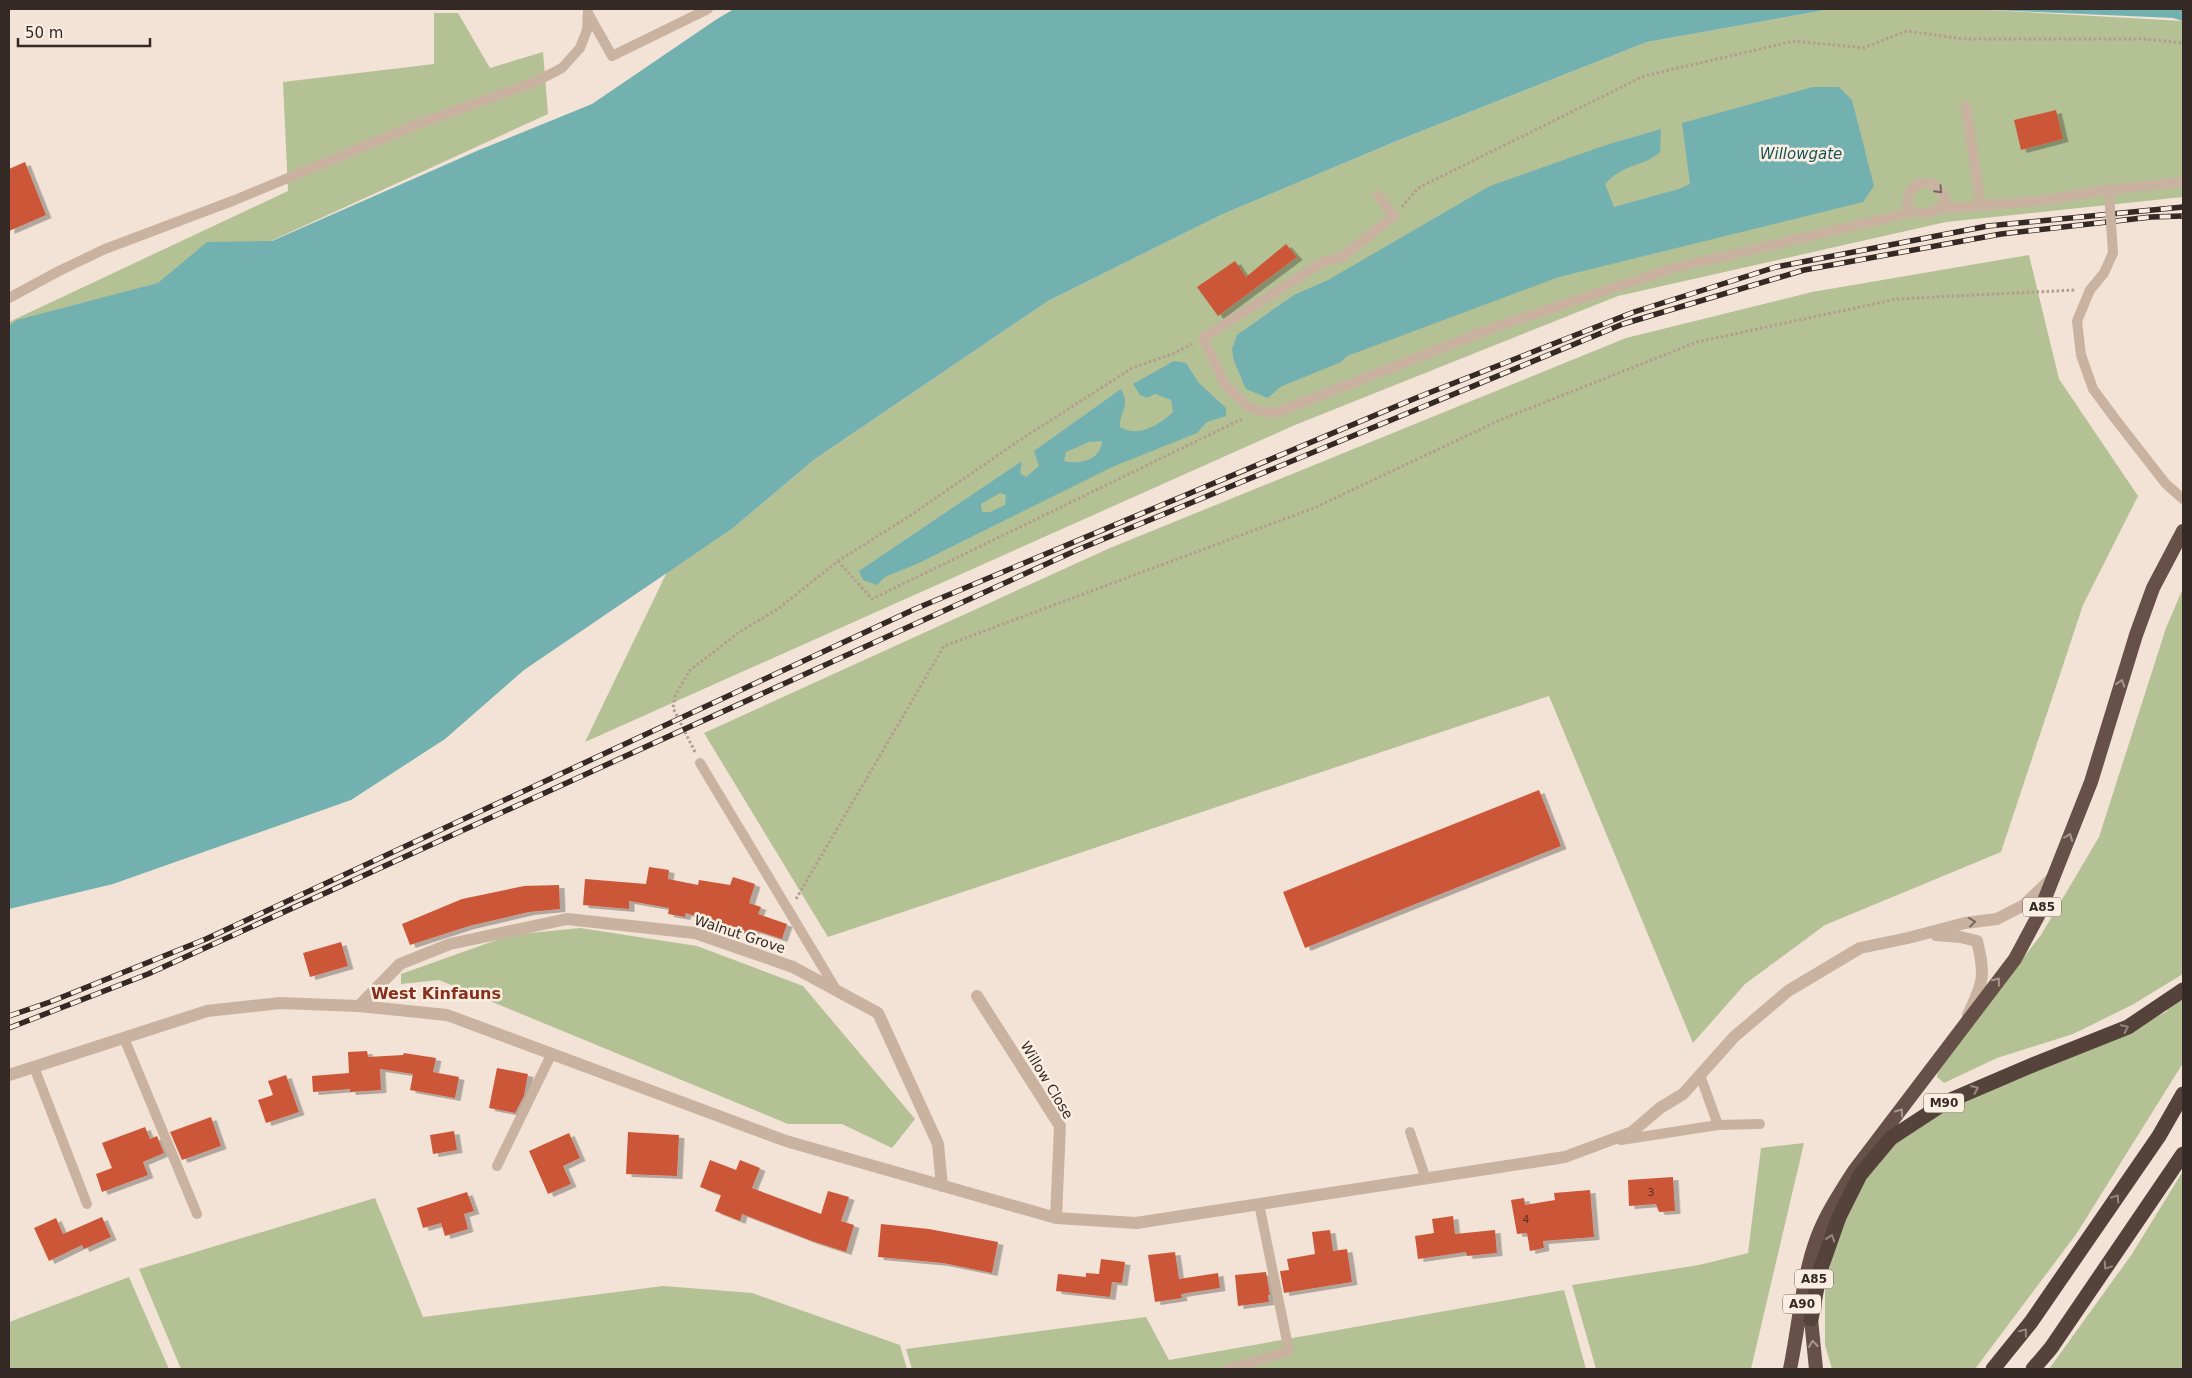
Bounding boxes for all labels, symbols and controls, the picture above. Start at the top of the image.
scale bar [18,15,150,47]
text: 50 m [25,24,63,42]
water label: Willowgate [1760,145,1842,163]
one-way arrow [1933,184,1942,193]
one-way arrow [2116,679,2126,688]
one-way arrow [2063,833,2074,842]
road number: A85 [2023,898,2061,916]
street label: Walnut Grove [692,912,788,956]
one-way arrow [1969,917,1977,928]
one-way arrow [1991,978,2000,987]
district label: West Kinfauns [371,984,501,1003]
one-way arrow [2120,1023,2129,1034]
street label: Willow Close [1018,1038,1076,1122]
one-way arrow [1970,1085,1979,1096]
road number: M90 [1924,1094,1964,1112]
one-way arrow [1894,1108,1903,1118]
house number: 3 [1648,1186,1655,1199]
one-way arrow [2110,1194,2119,1204]
house number: 4 [1523,1213,1530,1226]
one-way arrow [1825,1234,1835,1243]
one-way arrow [2104,1260,2113,1270]
road number: A85 [1795,1270,1833,1288]
road number: A90 [1783,1295,1821,1314]
one-way arrow [2018,1328,2027,1337]
one-way arrow [1808,1340,1819,1348]

